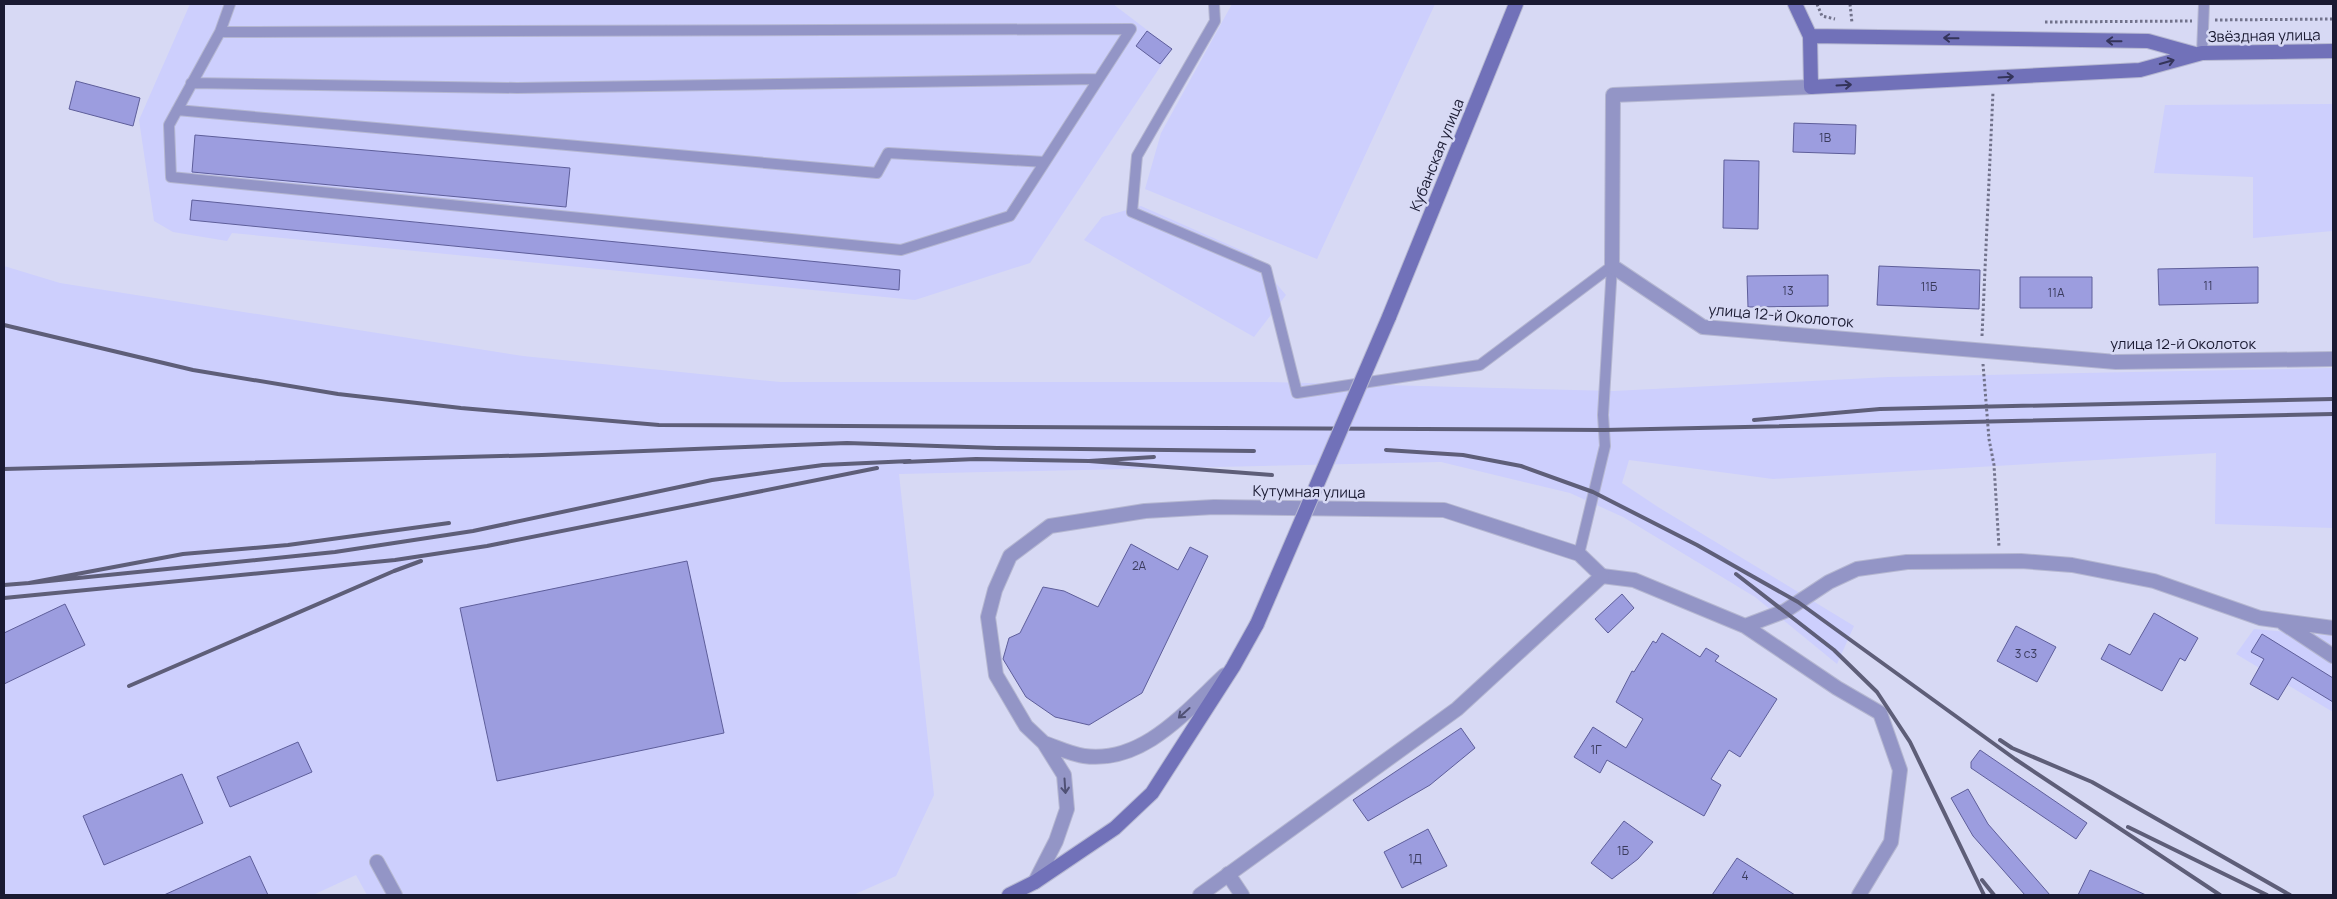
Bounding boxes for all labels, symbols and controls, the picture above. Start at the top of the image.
street label: Звёздная улица [2207,24,2321,47]
one-way arrow [1944,33,1960,43]
one-way arrow [2106,36,2122,46]
one-way arrow [2159,57,2175,67]
one-way arrow [1998,72,2014,82]
one-way arrow [1835,81,1851,90]
street label: Кубанская улица [1404,95,1469,214]
house number: 1В [1819,129,1831,146]
house number: 11 [2203,277,2213,294]
house number: 11Б [1921,278,1937,295]
house number: 13 [1782,282,1794,299]
house number: 11А [2048,284,2065,301]
street label: улица 12-й Околоток [1708,299,1855,332]
street label: улица 12-й Околоток [2110,333,2256,354]
street label: Кутумная улица [1252,480,1366,503]
house number: 2А [1132,557,1146,574]
house number: 3 с3 [2015,645,2037,662]
one-way arrow [1178,707,1191,718]
house number: 1Г [1590,741,1602,758]
one-way arrow [1060,777,1070,793]
house number: 1Б [1617,842,1629,859]
house number: 1Д [1408,850,1422,867]
house number: 4 [1741,867,1749,884]

